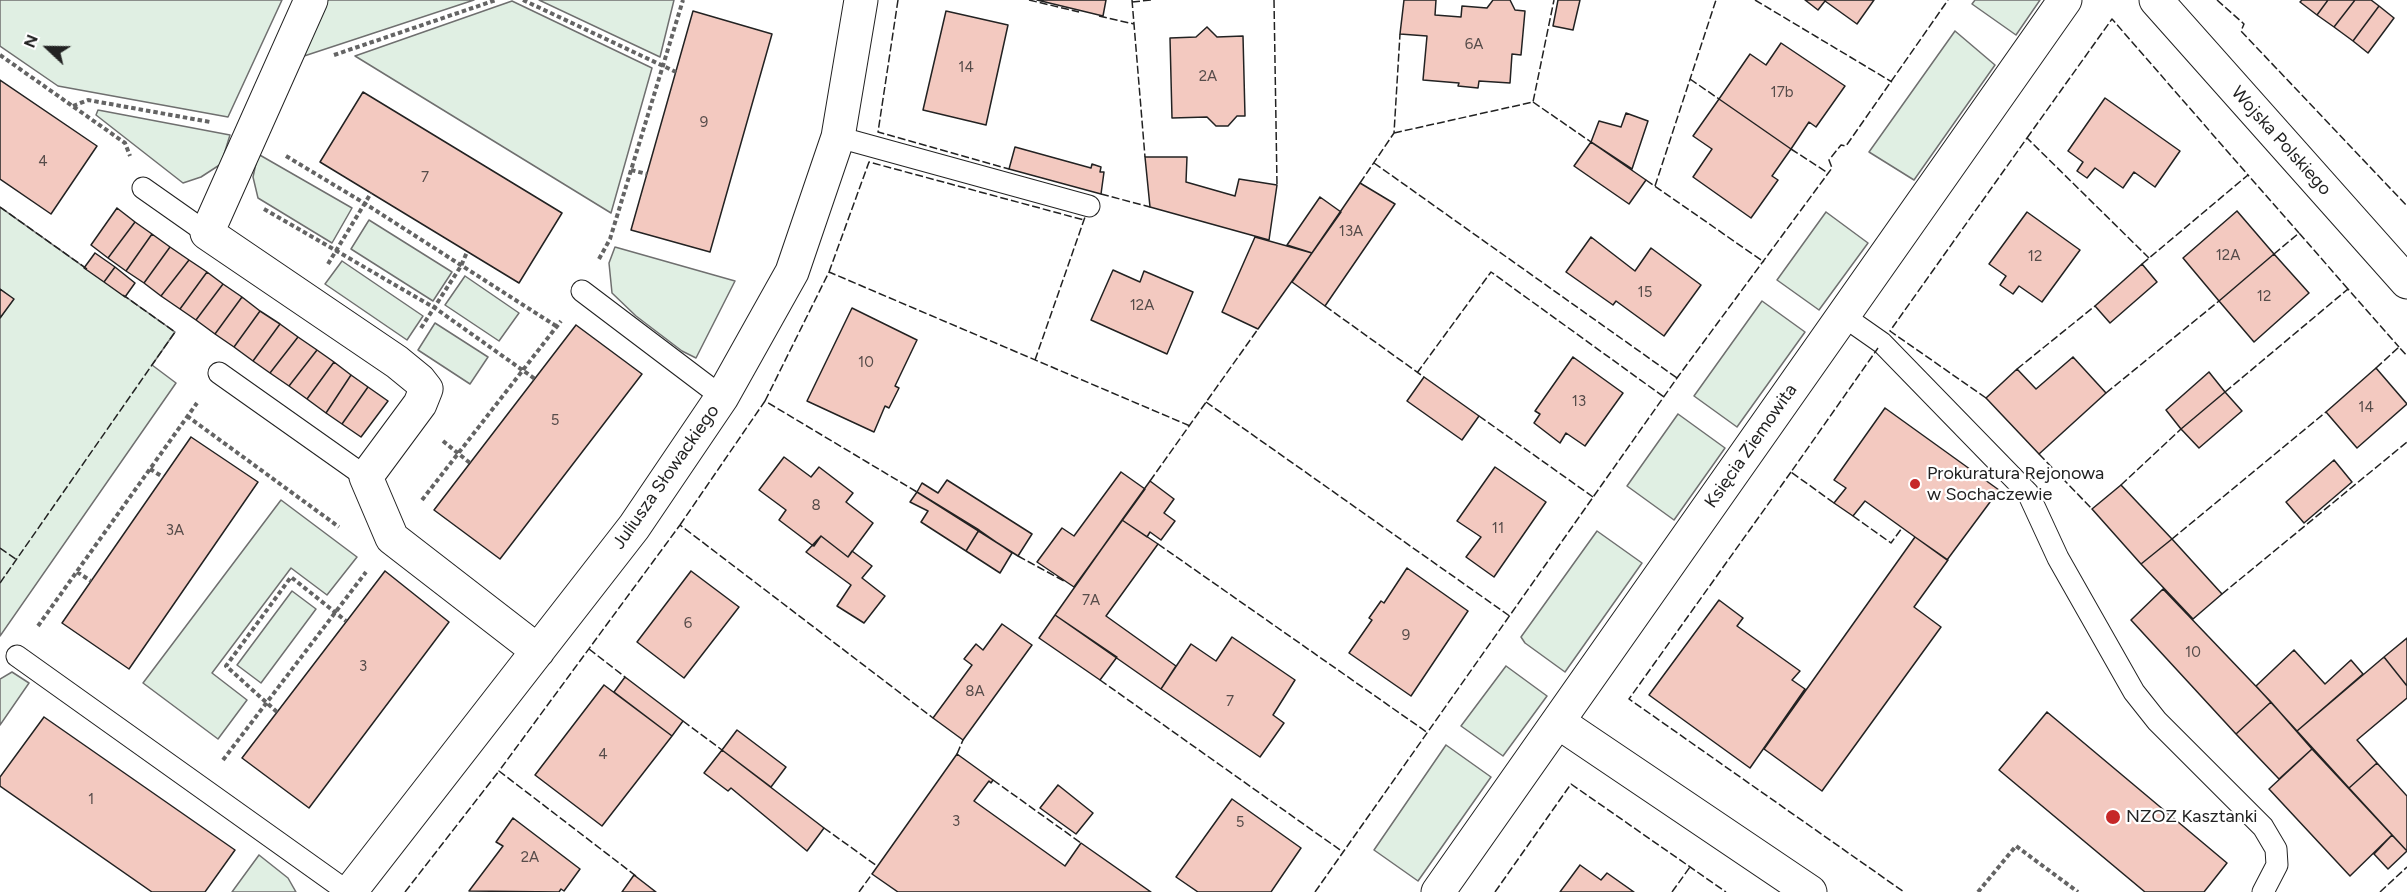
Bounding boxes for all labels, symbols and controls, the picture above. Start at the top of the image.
north arrow [18,18,78,78]
text: N [20,32,42,50]
house number: 6A [1465,36,1483,54]
house number: 14 [958,59,974,77]
house number: 2A [1199,68,1217,86]
street label: Wojska Polskiego [2226,82,2336,200]
house number: 17b [1770,84,1794,102]
house number: 9 [700,114,708,132]
house number: 4 [38,153,48,171]
house number: 7 [421,169,429,187]
house number: 13A [1339,223,1363,241]
house number: 12A [2216,247,2240,265]
house number: 12 [2028,248,2042,266]
house number: 15 [1638,284,1652,302]
house number: 12 [2257,288,2271,306]
house number: 12A [1130,297,1154,315]
house number: 10 [858,354,874,372]
street label: Księcia Ziemowita [1700,380,1802,512]
house number: 13 [1572,393,1586,411]
house number: 14 [2358,399,2374,417]
street label: Juliusza Słowackiego [608,401,724,553]
house number: 5 [551,412,559,430]
place label: Prokuratura Rejonowa w Sochaczewie [1927,463,2104,506]
marker: Prokuratura Rejonowa w Sochaczewie [1908,477,1922,491]
house number: 8 [811,497,821,515]
house number: 11 [1492,520,1504,538]
house number: 3A [166,522,184,540]
house number: 7A [1082,592,1100,610]
house number: 6 [684,615,692,633]
house number: 9 [1402,627,1410,645]
house number: 10 [2185,644,2201,662]
house number: 3 [359,658,367,676]
house number: 8A [965,683,985,701]
house number: 7 [1226,693,1234,711]
house number: 4 [598,746,608,764]
house number: 1 [88,791,94,809]
place label: NZOZ Kasztanki [2126,806,2258,828]
marker: NZOZ Kasztanki [2104,808,2122,826]
house number: 3 [952,813,960,831]
house number: 5 [1236,814,1244,832]
house number: 2A [521,849,539,867]

